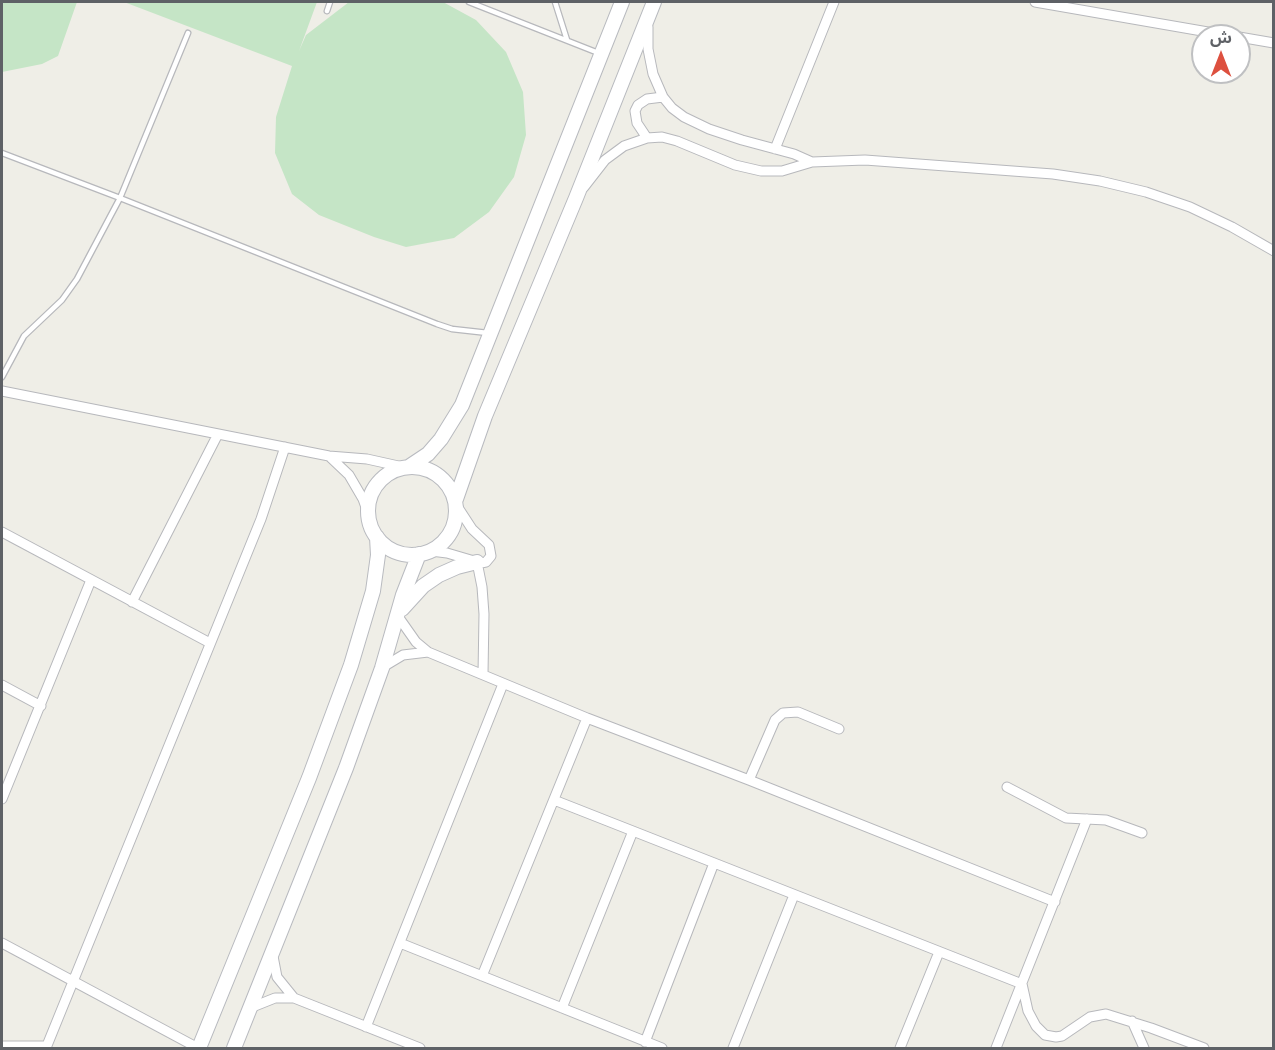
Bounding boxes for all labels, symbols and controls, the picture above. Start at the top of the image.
north arrow [1191,24,1251,84]
text: ش [1210,28,1232,47]

